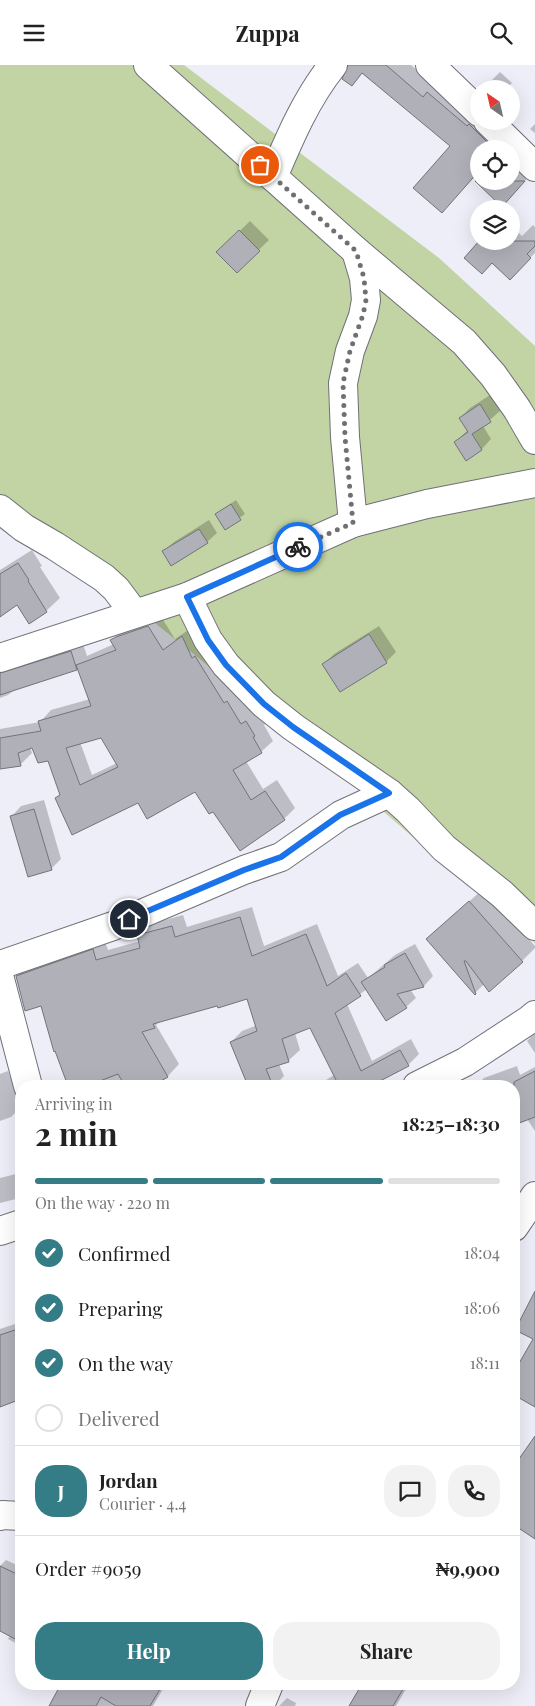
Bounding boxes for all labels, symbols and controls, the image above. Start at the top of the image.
text: Zuppa [235,18,300,48]
icon: menu [20,19,48,47]
icon: search [487,19,515,47]
north arrow [470,80,520,130]
map controls [470,80,520,250]
button: locate [470,140,520,190]
pin [239,144,281,186]
icon: bag [246,151,274,179]
button: layers [470,200,520,250]
courier [273,522,323,572]
icon: bike [284,533,312,561]
pin [108,898,150,940]
icon: home [115,905,143,933]
text: Arriving in [35,1093,113,1114]
text: 18:25–18:30 [402,1110,500,1136]
text: 2 min [35,1111,118,1154]
text: On the way · 220 m [35,1192,170,1213]
icon: check [35,1239,63,1267]
text: Confirmed [78,1240,171,1266]
text: 18:04 [464,1242,500,1263]
icon: check [35,1294,63,1322]
text: Preparing [78,1295,163,1321]
text: 18:06 [464,1297,500,1318]
icon: check [35,1349,63,1377]
text: On the way [78,1350,173,1376]
text: 18:11 [470,1352,500,1373]
text: Delivered [78,1405,160,1431]
button: chat [384,1465,436,1517]
button: phone [448,1465,500,1517]
text: Jordan [99,1467,158,1493]
text: J [58,1478,64,1504]
text: Courier · 4.4 [99,1493,186,1514]
text: Order #9059 [35,1555,141,1581]
text: ₦9,900 [436,1555,500,1581]
button: Help [35,1622,263,1680]
button: Share [273,1622,500,1680]

